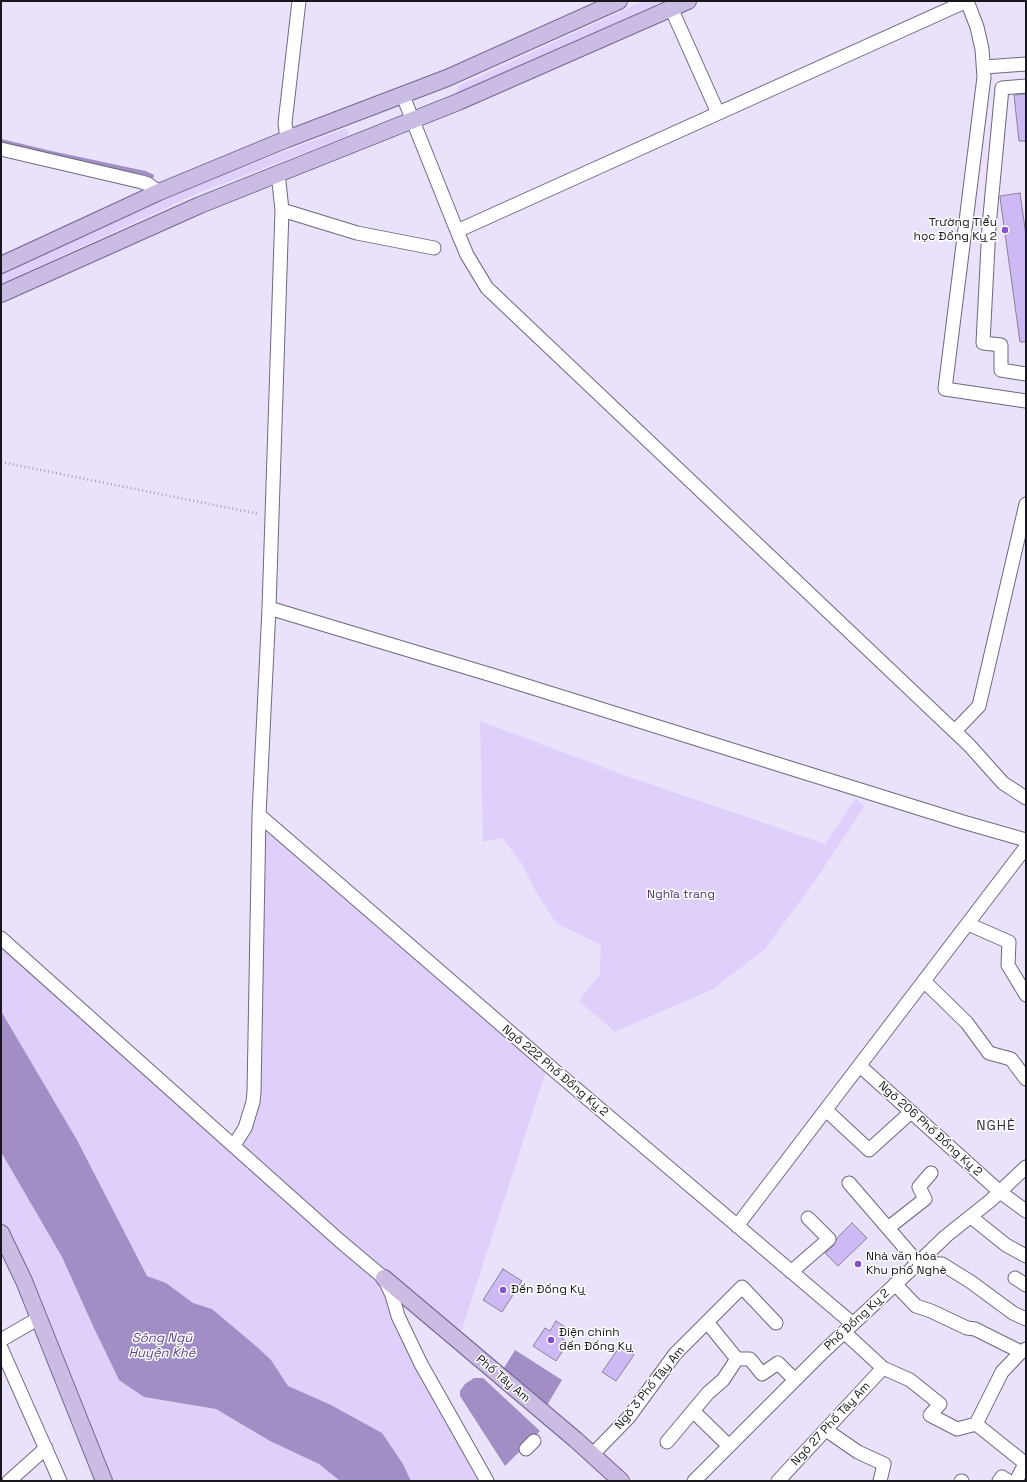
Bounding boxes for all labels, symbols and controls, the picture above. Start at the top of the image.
place label: Trường Tiểu học Đồng Kỵ 2 [914,216,997,244]
marker: Trường Tiểu học Đồng Kỵ 2 [1000,225,1010,235]
park label: Nghĩa trang [647,888,715,902]
street label: Ngõ 222 Phố Đồng Kỵ 2 [499,1022,611,1120]
street label: Ngõ 206 Phố Đồng Kỵ 2 [875,1078,985,1180]
district label: NGHÈ [976,1118,1016,1134]
place label: Nhà văn hóa Khu phố Nghè [866,1250,947,1278]
marker: Nhà văn hóa Khu phố Nghè [853,1259,863,1269]
place label: Đền Đồng Kỵ [511,1283,585,1297]
marker: Đền Đồng Kỵ [498,1285,508,1295]
street label: Phố Đồng Kỵ 2 [822,1286,892,1354]
place label: Điện chính đền Đồng Kỵ [559,1326,632,1354]
water label: Sông Ngũ Huyện Khê [128,1330,196,1361]
marker: Điện chính đền Đồng Kỵ [546,1335,556,1345]
street label: Ngõ 3 Phố Tây Am [612,1344,688,1432]
street label: Phố Tây Am [473,1352,533,1406]
street label: Ngõ 27 Phố Tây Am [788,1379,874,1469]

